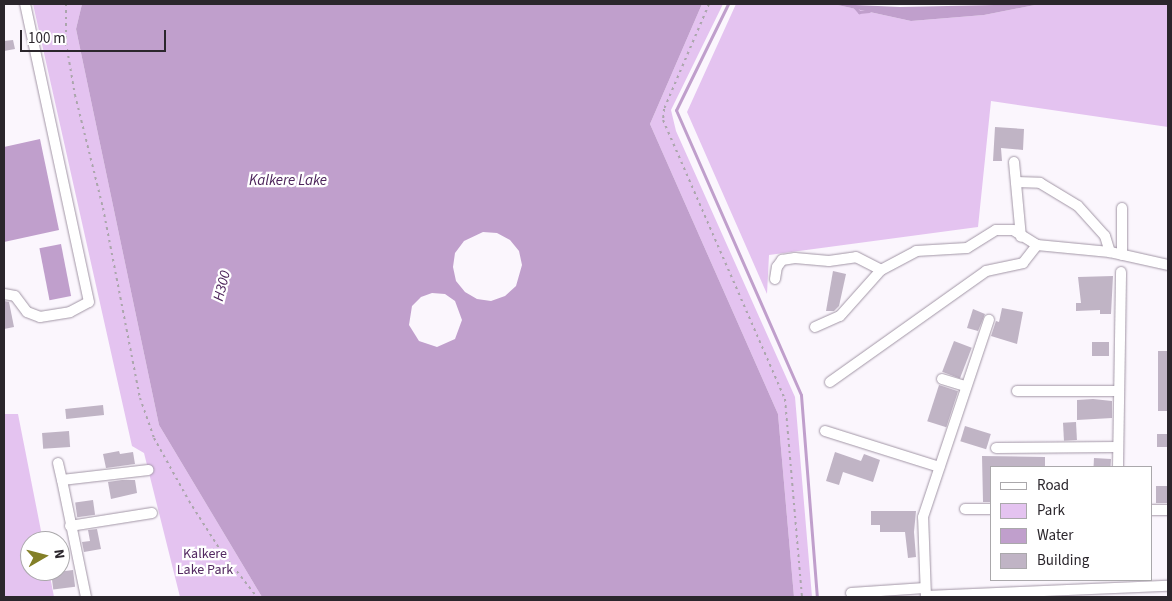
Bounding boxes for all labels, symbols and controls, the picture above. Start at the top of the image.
scale bar [22,20,169,52]
text: 100 m [28,28,66,49]
water label: Kalkere Lake [249,172,327,190]
water label: H300 [210,269,234,303]
legend [990,466,1152,581]
text: Road [1037,475,1069,496]
text: Park [1037,500,1065,521]
text: Water [1037,525,1073,546]
north arrow [20,531,70,581]
park label: Kalkere Lake Park [177,546,233,578]
text: N [48,548,69,560]
text: Building [1037,550,1089,571]

